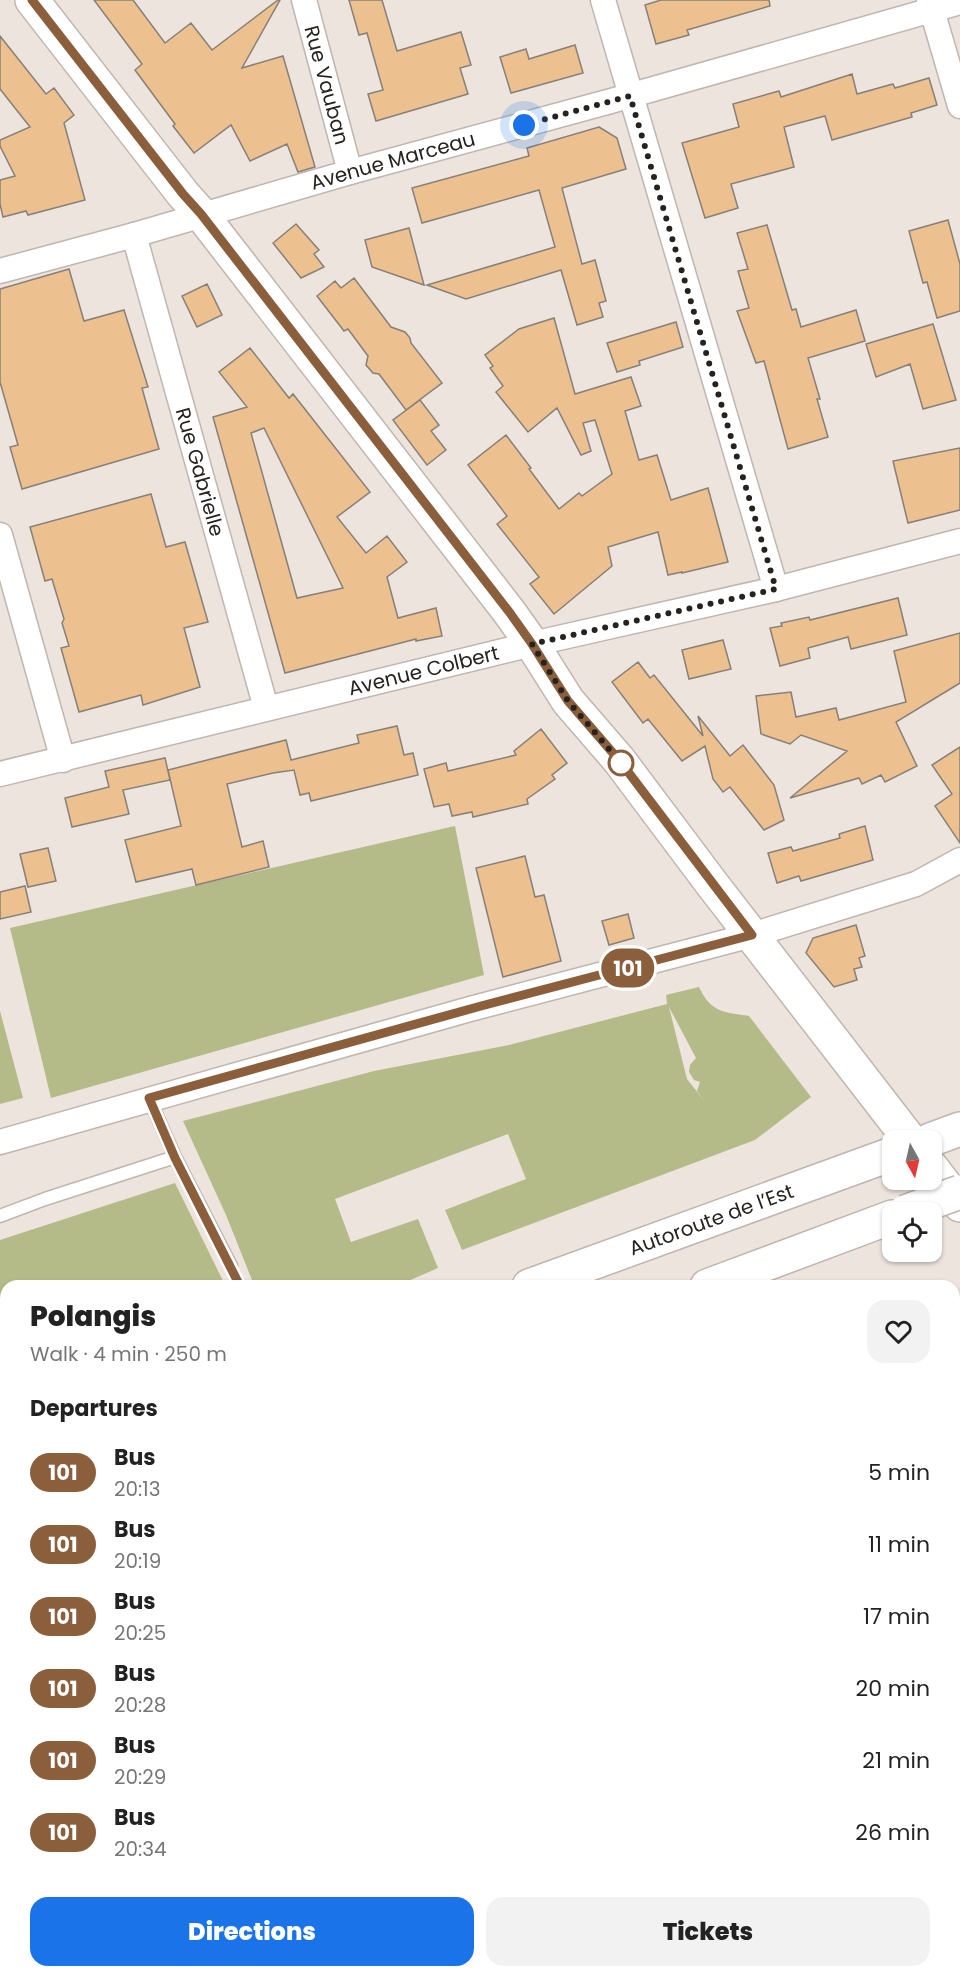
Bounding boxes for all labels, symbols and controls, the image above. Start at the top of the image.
street label: Rue Vauban [297,22,356,148]
your location [509,110,539,140]
street label: Avenue Marceau [307,125,478,197]
street label: Rue Gabrielle [169,404,231,539]
street label: Avenue Colbert [345,639,502,702]
unlabelled marker [608,750,634,776]
line badge: 101 [594,948,662,988]
text: 101 [613,954,643,983]
north arrow [882,1130,942,1190]
map controls [882,1130,942,1262]
street label: Autoroute de l’Est [625,1177,797,1262]
button: locate [882,1202,942,1262]
text: Polangis [30,1297,156,1336]
button: heart [867,1300,930,1363]
text: Walk · 4 min · 250 m [30,1340,227,1368]
text: Departures [30,1393,158,1424]
text: Bus [114,1442,156,1473]
text: 5 min [868,1457,930,1488]
text: 101 [48,1458,78,1487]
text: 20:13 [114,1475,161,1503]
text: Bus [114,1514,156,1545]
text: 11 min [868,1529,930,1560]
text: 101 [48,1530,78,1559]
text: 20:19 [114,1547,161,1575]
text: Bus [114,1586,156,1617]
text: 17 min [863,1601,930,1632]
text: 101 [48,1602,78,1631]
text: 20:25 [114,1619,166,1647]
text: Bus [114,1658,156,1689]
text: 20 min [856,1673,930,1704]
text: 101 [48,1674,78,1703]
text: 20:28 [114,1691,166,1719]
text: Bus [114,1730,156,1761]
text: 21 min [862,1745,930,1776]
text: 101 [48,1746,78,1775]
text: 20:29 [114,1763,166,1791]
text: Bus [114,1802,156,1833]
text: 26 min [855,1817,930,1848]
text: 101 [48,1818,78,1847]
text: 20:34 [114,1835,167,1863]
button: Directions [30,1897,474,1966]
button: Tickets [486,1897,930,1966]

